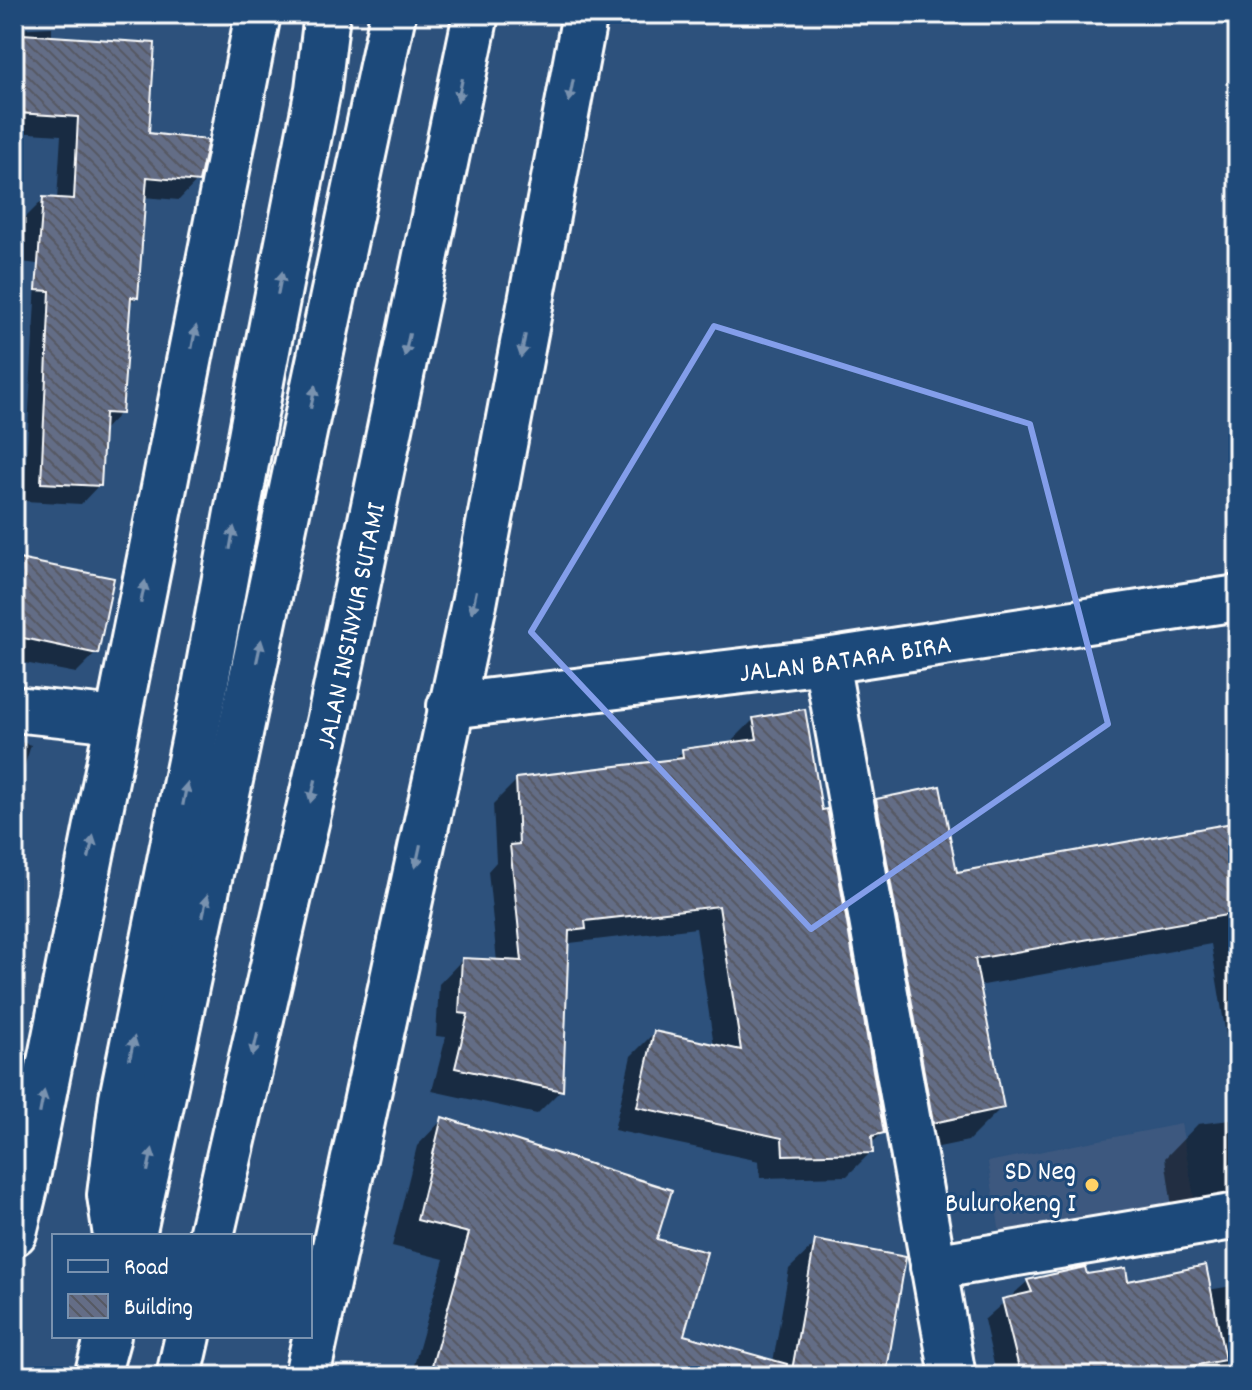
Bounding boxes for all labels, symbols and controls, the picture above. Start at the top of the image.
one-way arrow [453,78,466,103]
one-way arrow [564,78,576,103]
one-way arrow [275,270,287,295]
one-way arrow [189,325,201,350]
one-way arrow [400,333,413,358]
one-way arrow [516,334,528,359]
one-way arrow [307,384,320,409]
street label: JALAN INSINYUR SUTAMI [308,499,399,754]
one-way arrow [227,525,239,550]
one-way arrow [137,579,150,604]
one-way arrow [467,589,480,614]
street label: JALAN BATARA BIRA [737,627,955,696]
one-way arrow [253,639,266,664]
one-way arrow [306,779,319,804]
one-way arrow [179,781,191,806]
one-way arrow [85,834,98,859]
one-way arrow [412,843,424,868]
one-way arrow [199,893,212,918]
one-way arrow [248,1032,261,1057]
one-way arrow [126,1036,139,1061]
one-way arrow [36,1089,48,1114]
one-way arrow [144,1147,157,1172]
place label: SD Neg Bulurokeng I [945,1154,1076,1226]
marker: SD Neg Bulurokeng I [1083,1176,1101,1194]
legend [52,1234,312,1338]
text: Road [124,1252,169,1286]
text: Building [124,1292,193,1326]

